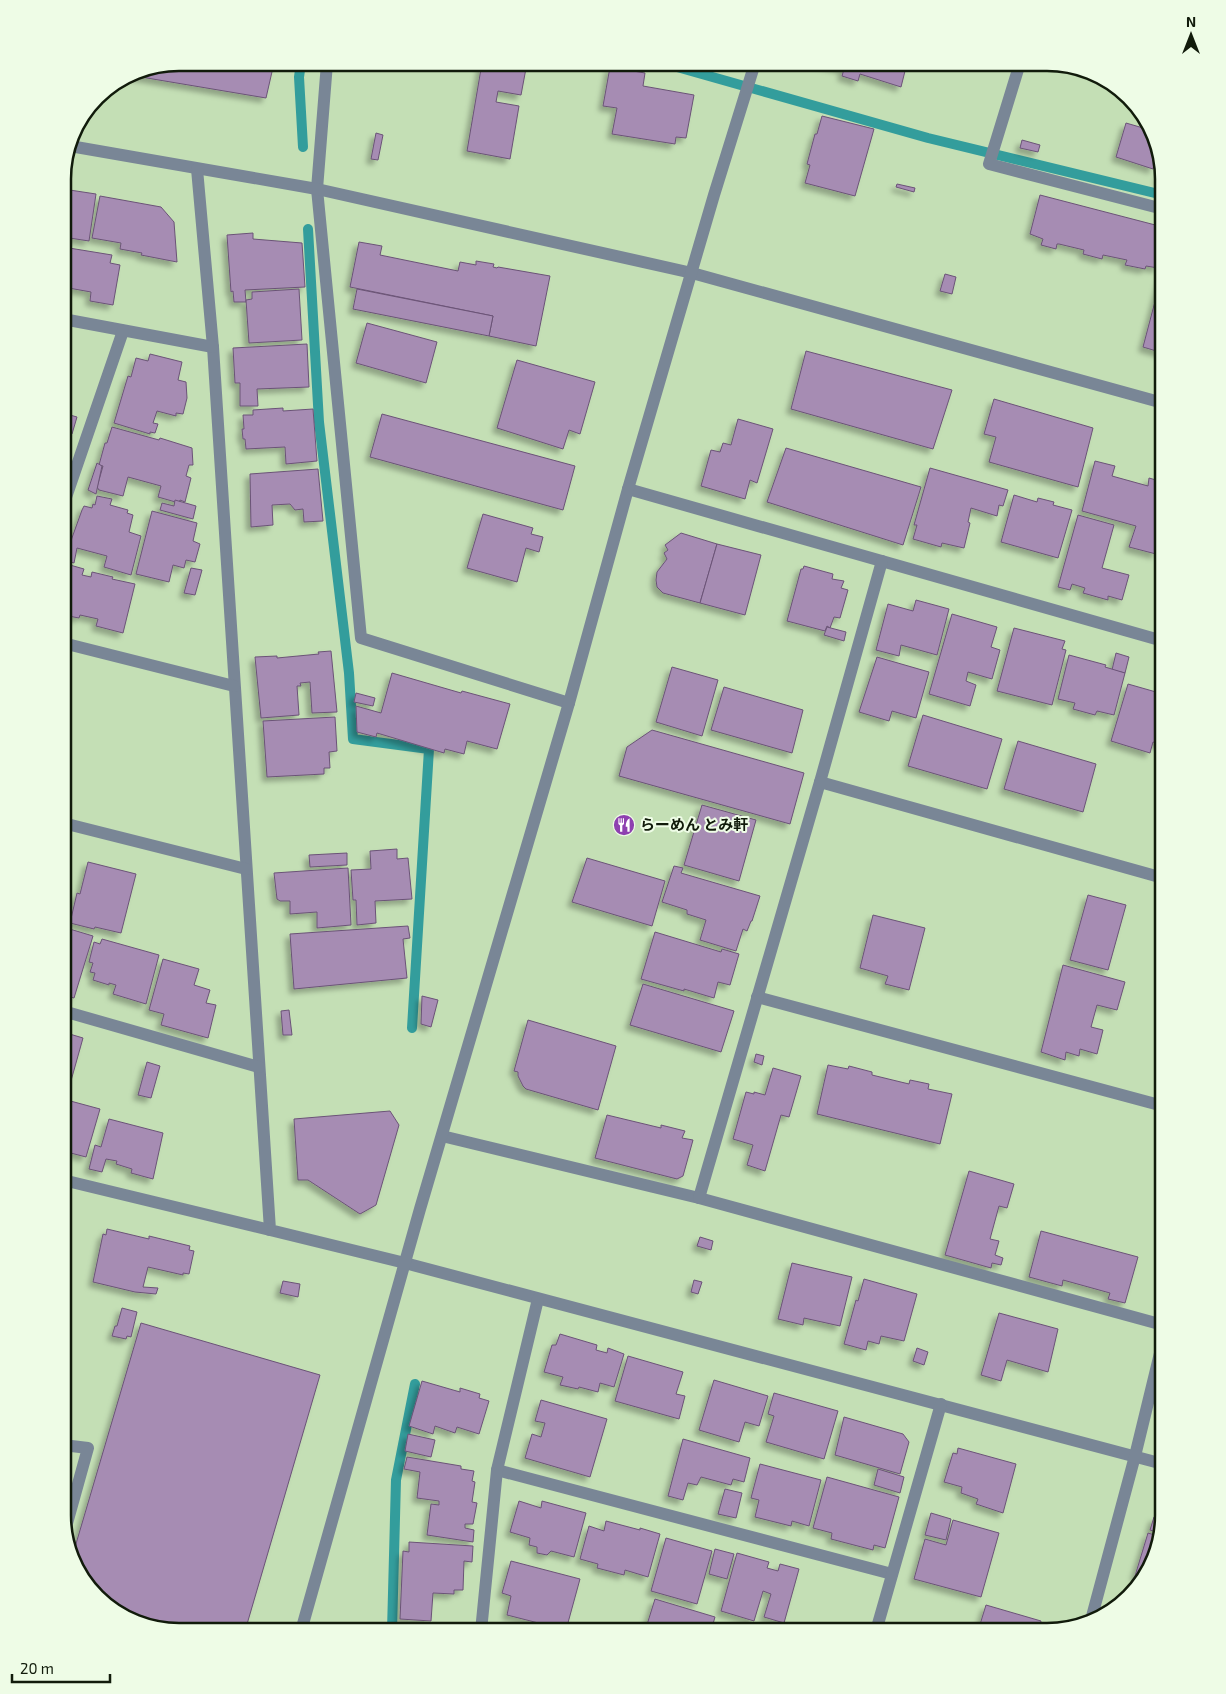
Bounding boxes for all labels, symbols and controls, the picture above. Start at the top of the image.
north arrow [1166,10,1216,60]
text: N [1186,13,1196,30]
restaurant icon: らーめん とみ軒 [612,813,636,837]
place label: らーめん とみ軒 [640,815,748,833]
scale bar [12,1652,110,1684]
text: 20 m [20,1659,54,1677]

